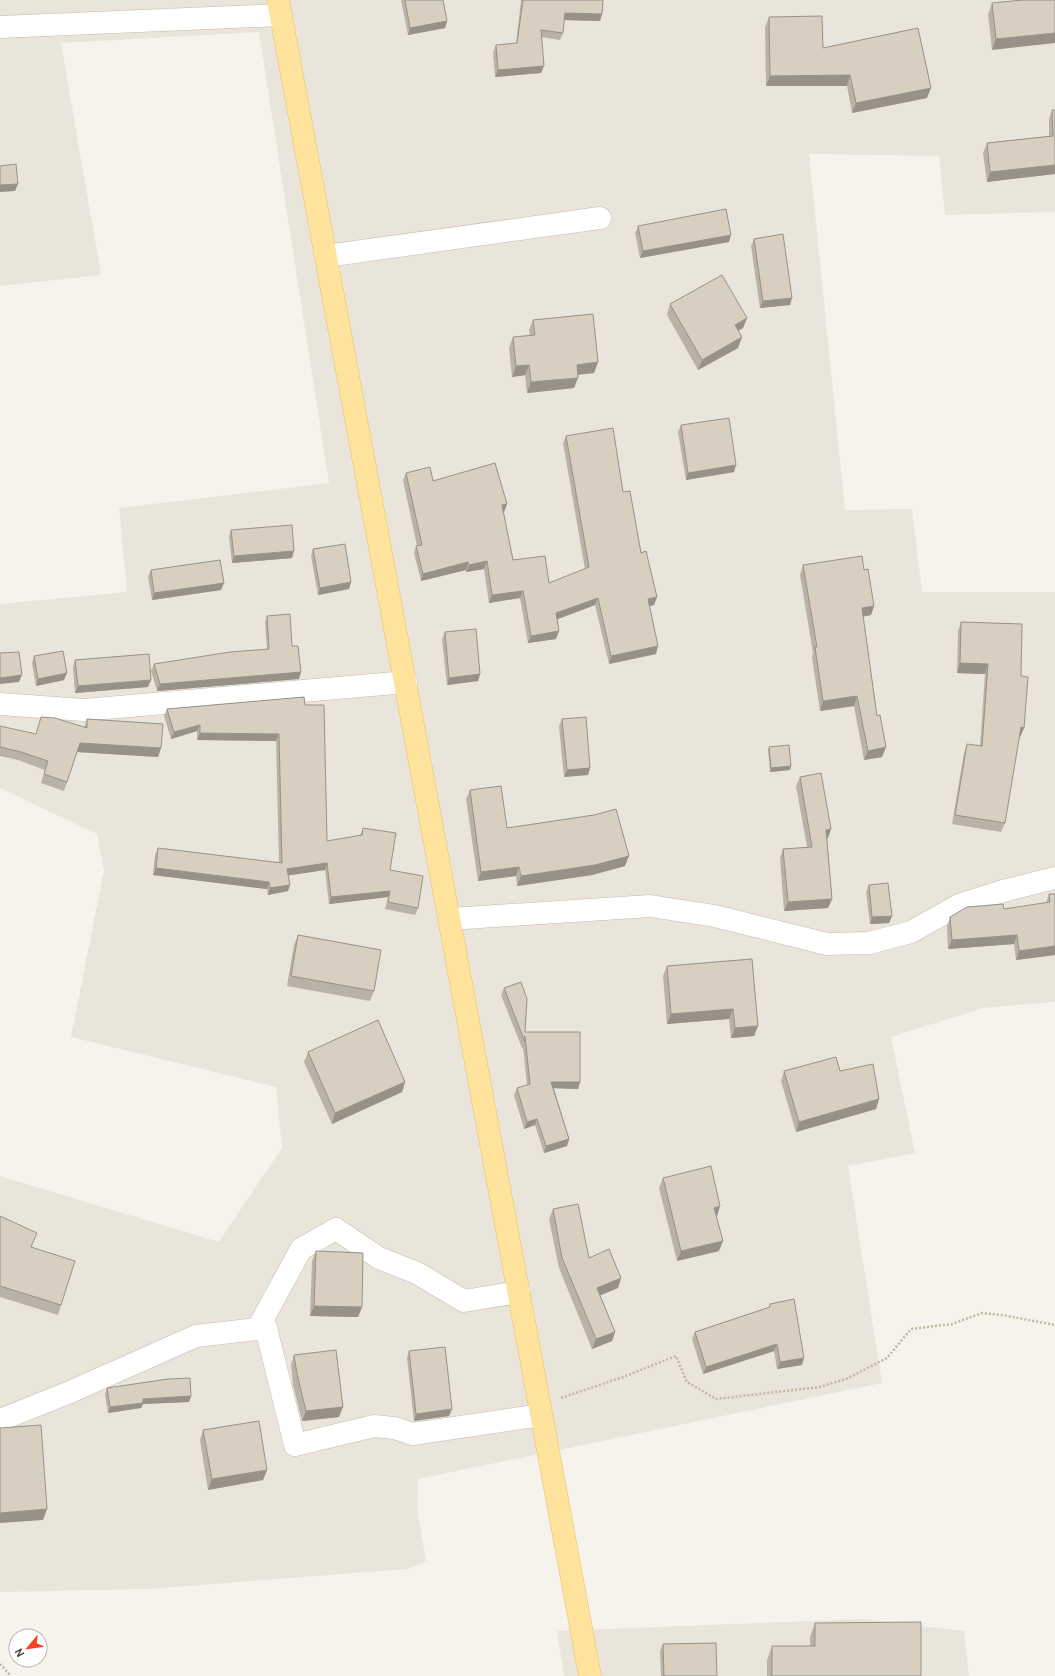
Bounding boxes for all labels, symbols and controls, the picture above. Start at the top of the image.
north arrow [8,1628,48,1668]
text: N [11,1646,27,1660]

